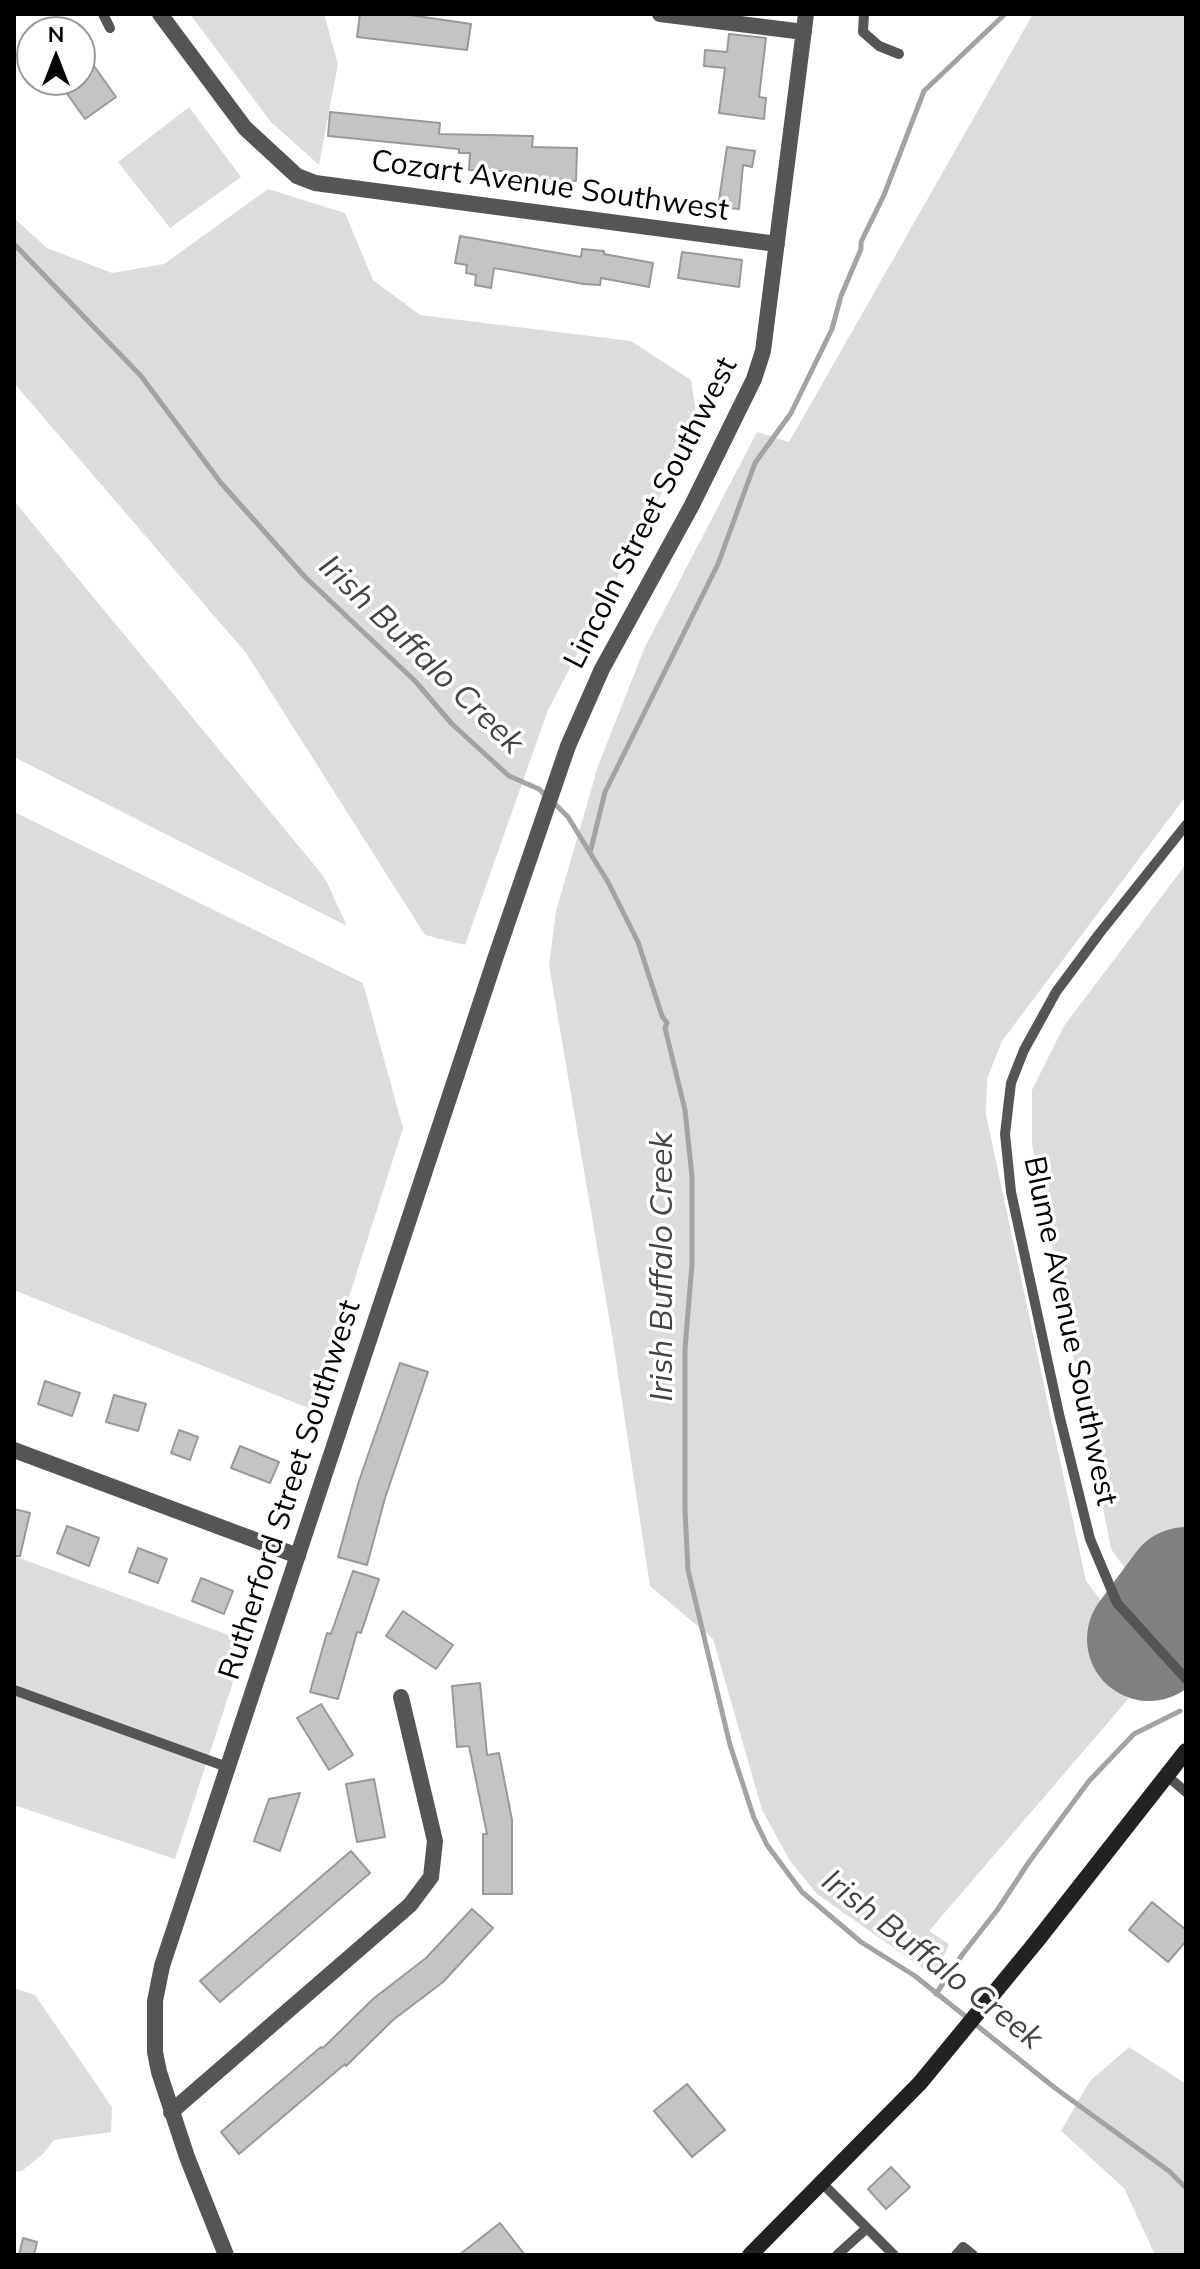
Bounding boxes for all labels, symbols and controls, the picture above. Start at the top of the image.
north arrow [16,16,96,96]
text: N [48,20,64,48]
street label: Cozart Avenue Southwest [369,143,731,229]
street label: Lincoln Street Southwest [557,351,745,675]
water label: Irish Buffalo Creek [311,548,531,762]
water label: Irish Buffalo Creek [643,1132,681,1402]
street label: Blume Avenue Southwest [1015,1153,1125,1509]
street label: Rutherford Street Southwest [212,1296,368,1684]
water label: Irish Buffalo Creek [814,1862,1050,2058]

